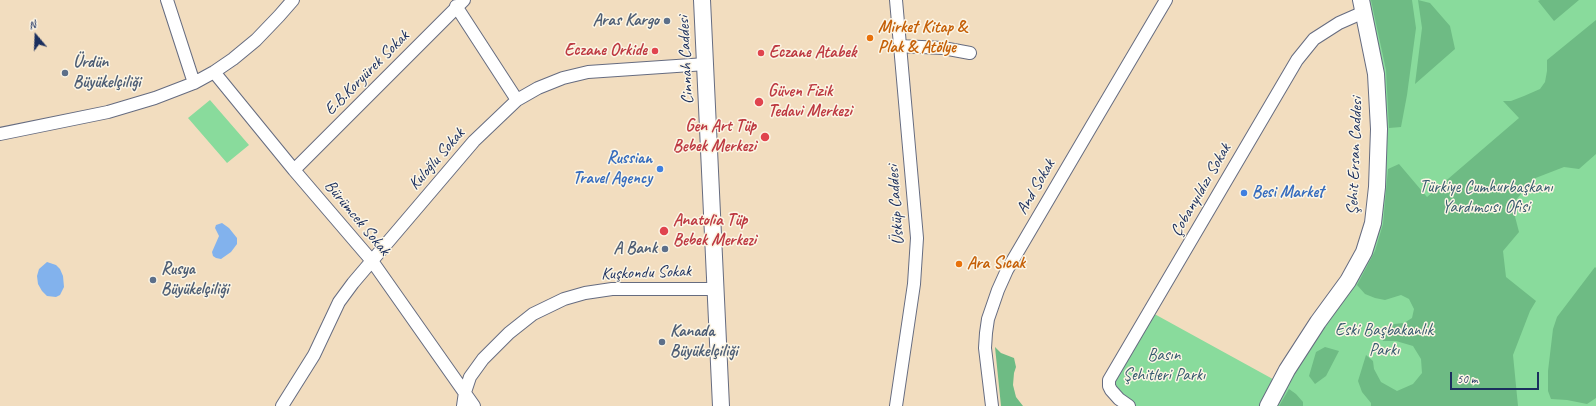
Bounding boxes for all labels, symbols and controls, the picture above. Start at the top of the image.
place label: Aras Kargo [593,11,659,31]
street label: Cinnah Caddesi [673,15,699,105]
north arrow [16,16,56,56]
marker: Aras Kargo [662,16,672,26]
text: N [27,17,38,32]
place label: Mirket Kitap & Plak & Atölye [878,18,967,58]
street label: E.B.Koryürek Sokak [320,26,414,120]
marker: Mirket Kitap & Plak & Atölye [865,33,875,43]
place label: Eczane Orkide [564,41,647,61]
place label: Eczane Atabek [769,43,856,63]
marker: Eczane Orkide [650,46,660,56]
marker: Eczane Atabek [756,48,766,58]
place label: Ürdün Büyükelçiliği [73,53,141,93]
marker: Ürdün Büyükelçiliği [60,68,70,78]
place label: Güven Fizik Tedavi Merkezi [768,82,852,122]
marker: Güven Fizik Tedavi Merkezi [753,96,765,108]
street label: Şehit Ersan Caddesi [1343,97,1367,215]
place label: Gen Art Tüp Bebek Merkezi [673,117,756,157]
street label: Kuloğlu Sokak [405,124,469,194]
marker: Gen Art Tüp Bebek Merkezi [759,131,771,143]
street label: Çobanyıldızı Sokak [1166,140,1236,240]
place label: Russian Travel Agency [573,149,652,189]
street label: And Sokak [1012,156,1060,218]
marker: Russian Travel Agency [655,164,665,174]
street label: Üsküp Caddesi [883,164,909,246]
street label: Bürümcek Sokak [320,176,394,260]
park label: Türkiye Cumhurbaşkanı Yardımcısı Ofisi [1419,178,1553,218]
place label: Besi Market [1252,183,1324,203]
marker: Besi Market [1239,188,1249,198]
place label: Anatolia Tüp Bebek Merkezi [673,211,756,251]
marker: Anatolia Tüp Bebek Merkezi [658,225,670,237]
place label: A Bank [614,239,657,259]
marker: A Bank [660,244,670,254]
place label: Ara Sıcak [967,254,1025,274]
marker: Ara Sıcak [954,259,964,269]
place label: Rusya Büyükelçiliği [161,260,229,300]
street label: Kuşkondu Sokak [601,261,691,285]
marker: Rusya Büyükelçiliği [148,275,158,285]
park label: Eski Başbakanlık Parkı [1335,321,1433,361]
place label: Kanada Büyükelçiliği [670,322,738,362]
marker: Kanada Büyükelçiliği [657,337,667,347]
park label: Basın Şehitleri Parkı [1123,346,1205,386]
scale bar [1452,364,1541,390]
text: 50 m [1457,371,1477,387]

